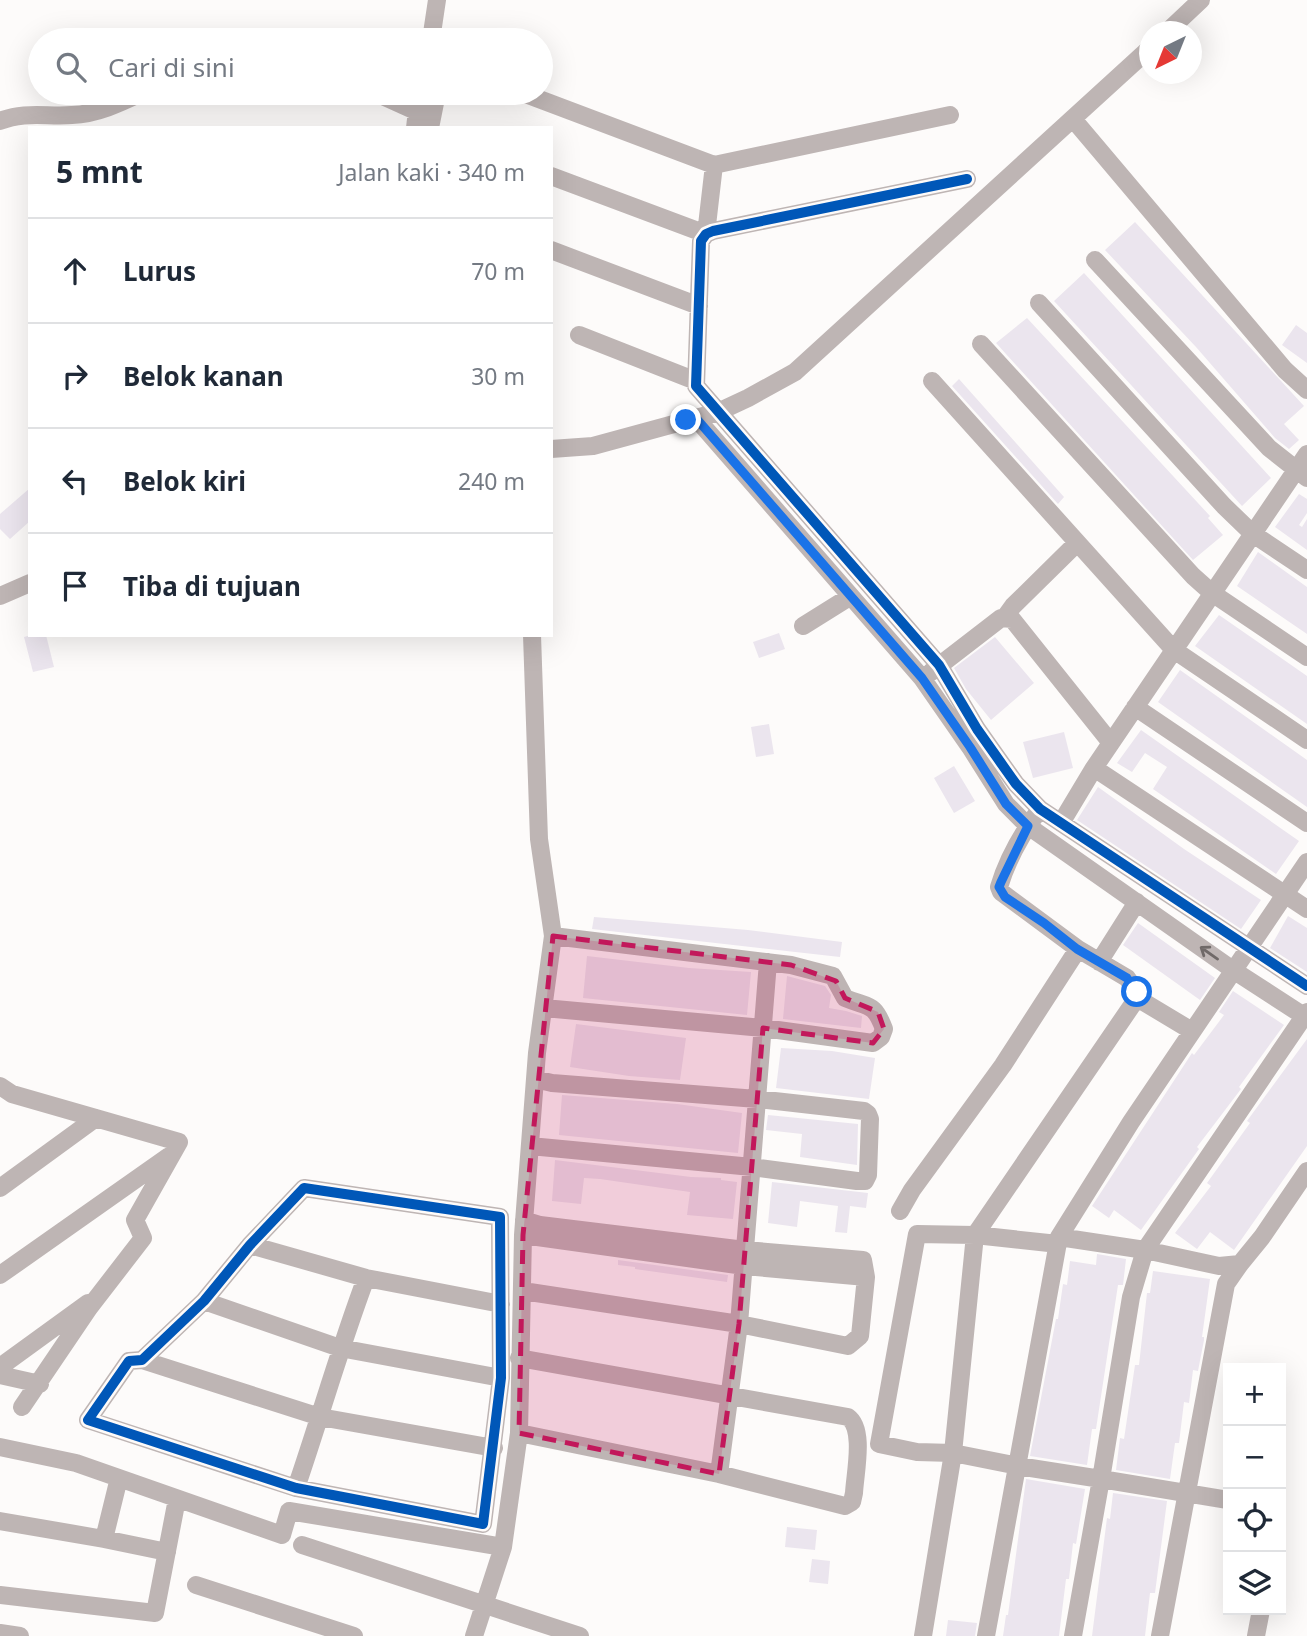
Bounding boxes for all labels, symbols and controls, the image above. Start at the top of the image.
north arrow [1139,21,1202,84]
search box [28,28,553,105]
icon: search [52,48,90,86]
text: Cari di sini [108,49,235,85]
text: 5 mnt [56,151,143,192]
text: Jalan kaki · 340 m [338,156,525,188]
icon: ahead [56,252,94,290]
text: Lurus [123,253,196,289]
text: 70 m [471,255,525,287]
icon: right [56,357,94,395]
text: Belok kanan [123,358,284,394]
text: 30 m [471,360,525,392]
route end [670,404,701,435]
icon: left [56,462,94,500]
text: Belok kiri [123,463,246,499]
text: 240 m [458,465,525,497]
icon: arrive [56,567,94,605]
text: Tiba di tujuan [123,568,301,604]
one-way arrow [1200,946,1220,960]
route start [1121,976,1152,1007]
map controls [1223,1363,1286,1615]
button: + [1223,1363,1286,1426]
button: − [1223,1426,1286,1489]
button: locate [1223,1489,1286,1552]
button: layers [1223,1552,1286,1615]

